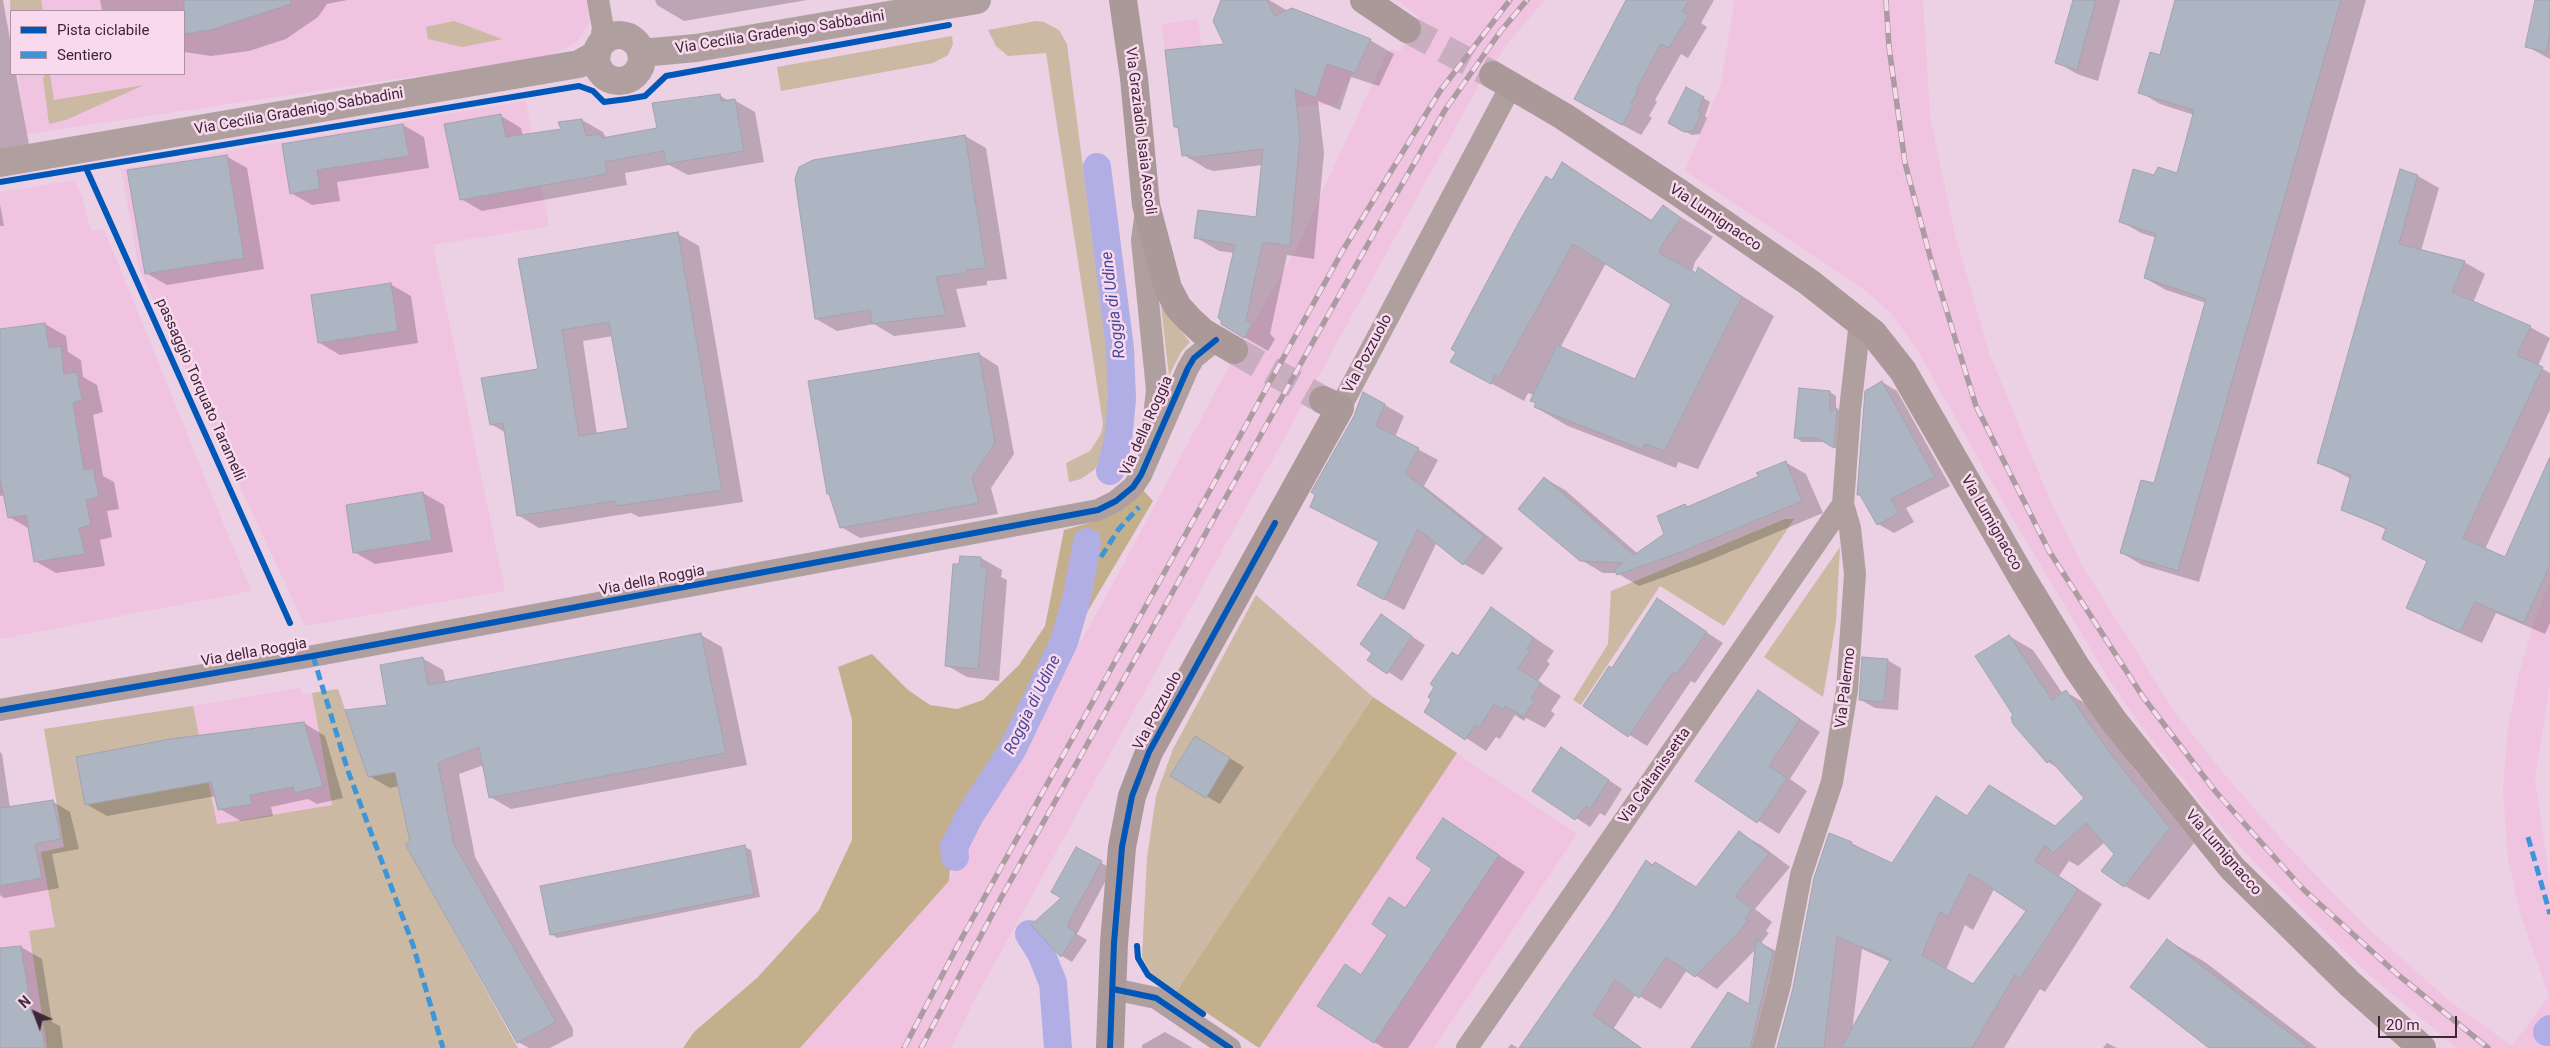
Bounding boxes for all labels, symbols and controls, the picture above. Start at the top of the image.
street label: Via Cecilia Gradenigo Sabbadini [674,8,886,58]
legend [10,10,185,75]
text: Pista ciclabile [57,21,149,39]
text: Sentiero [57,46,112,64]
street label: Via Graziadio Isaia Ascoli [1121,46,1159,216]
street label: Via Cecilia Gradenigo Sabbadini [193,85,405,139]
street label: Via Lumignacco [1666,181,1764,255]
water label: Roggia di Udine [1098,250,1130,360]
street label: passaggio Torquato Taramelli [152,296,248,484]
street label: Via Pozzuolo [1340,311,1396,397]
street label: Via della Roggia [1117,373,1177,479]
street label: Via Lumignacco [1956,472,2026,574]
street label: Via della Roggia [598,562,706,600]
street label: Via della Roggia [200,635,308,671]
street label: Via Palermo [1832,647,1860,729]
water label: Roggia di Udine [1001,652,1065,758]
street label: Via Pozzuolo [1130,668,1186,754]
street label: Via Caltanissetta [1615,725,1695,827]
street label: Via Lumignacco [2181,807,2265,899]
north arrow [10,988,60,1038]
text: N [16,993,34,1011]
scale bar [2380,1006,2459,1038]
text: 20 m [2386,1016,2420,1034]

